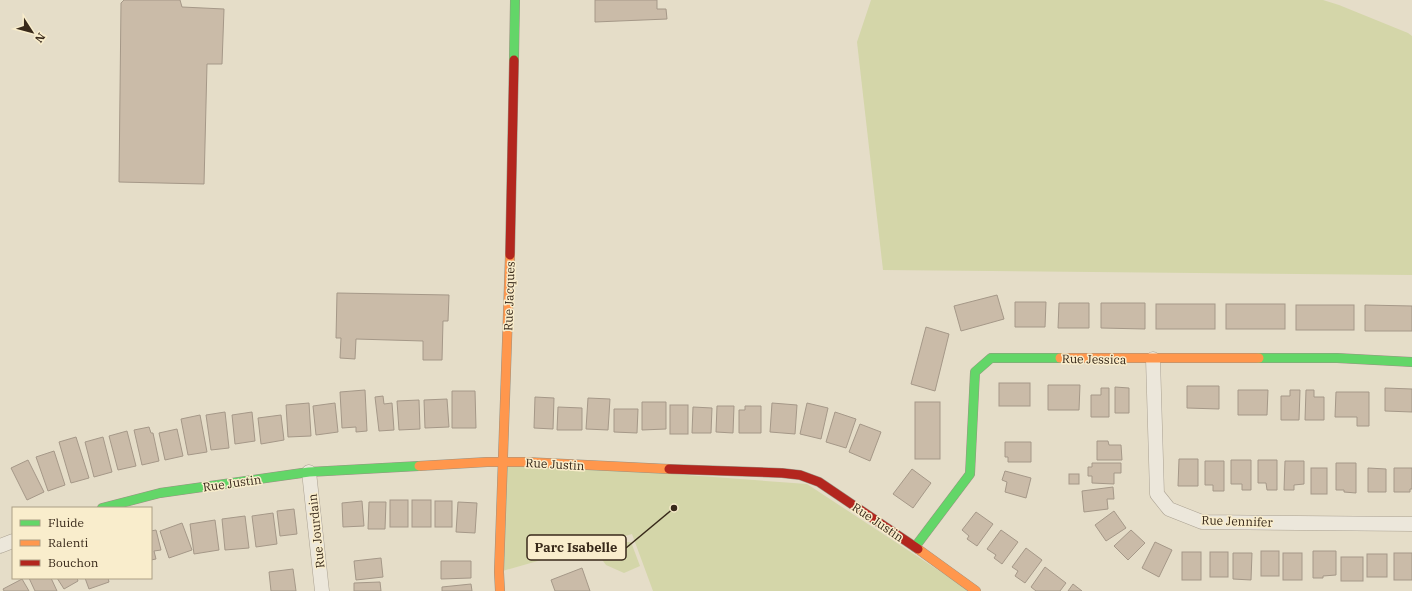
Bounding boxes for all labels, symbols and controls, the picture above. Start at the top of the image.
north arrow [12,12,52,52]
text: N [32,30,48,46]
street label: Rue Jacques [500,261,518,331]
street label: Rue Jessica [1062,351,1127,367]
street label: Rue Justin [525,455,585,473]
street label: Rue Justin [202,471,263,495]
street label: Rue Jourdain [305,493,327,569]
street label: Rue Justin [849,499,907,545]
legend [12,507,152,579]
street label: Rue Jennifer [1201,512,1274,530]
text: Fluide [48,515,84,530]
text: Ralenti [48,535,89,550]
callout: Parc Isabelle [527,535,626,560]
text: Parc Isabelle [535,539,617,556]
text: Bouchon [48,555,99,570]

